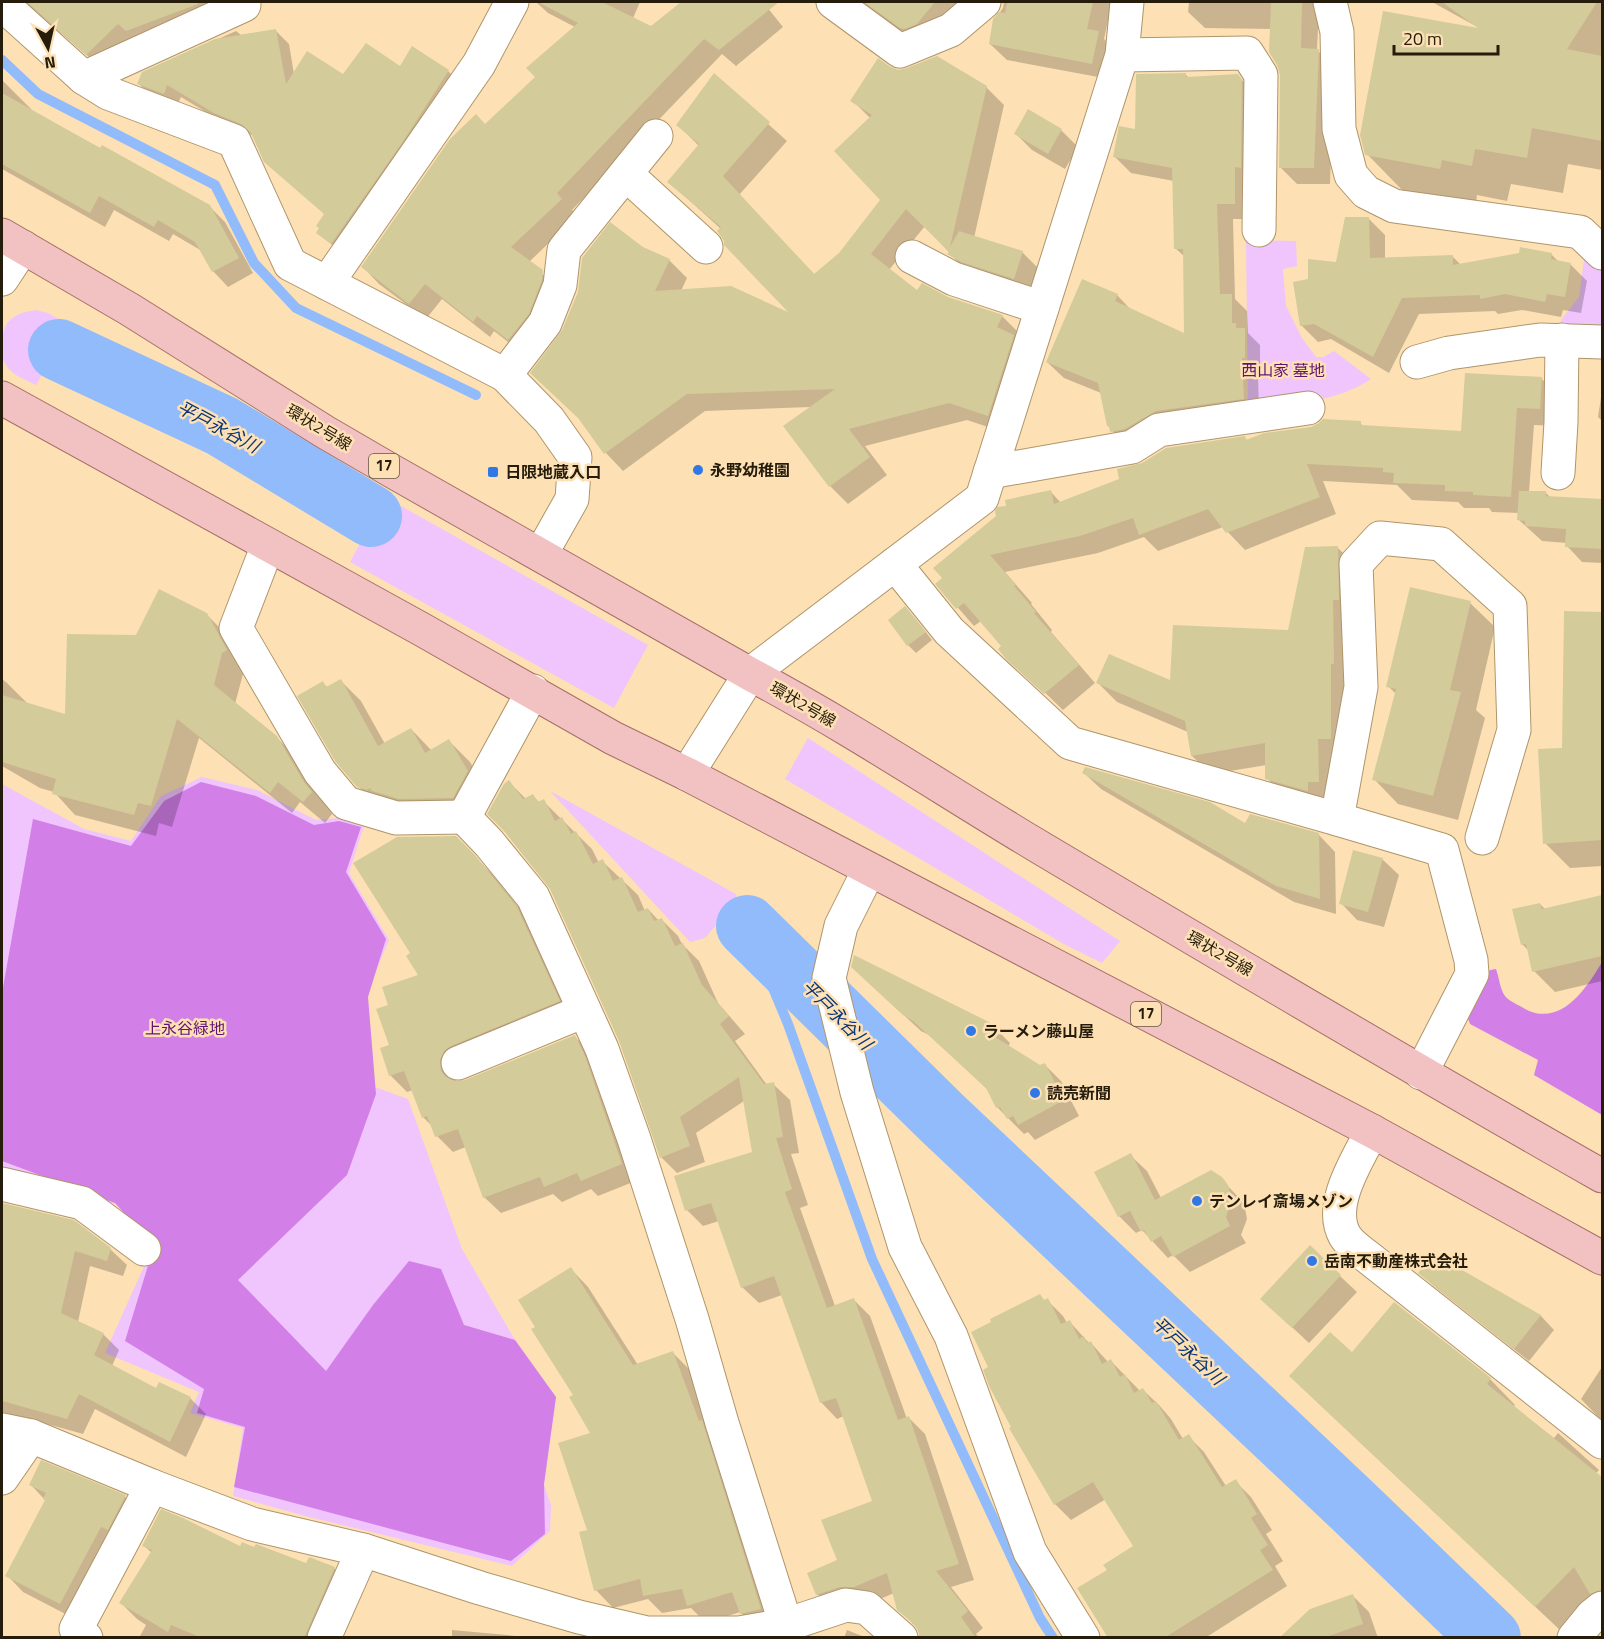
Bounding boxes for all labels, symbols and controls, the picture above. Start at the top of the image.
north arrow [18,18,78,78]
scale bar [1394,18,1498,56]
text: 20 m [1403,25,1442,52]
text: N [43,50,57,76]
park label: 西山家 墓地 [1241,358,1325,382]
water label: 平戸永谷川 [172,394,266,461]
street label: 環状2号線 [282,398,356,456]
road number: 17 [369,454,399,478]
place label: 永野幼稚園 [710,458,790,482]
place label: 日限地蔵入口 [505,460,601,484]
marker: 永野幼稚園 [691,463,705,477]
marker: 日限地蔵入口 [486,465,500,479]
street label: 環状2号線 [765,675,841,733]
street label: 環状2号線 [1182,924,1258,982]
water label: 平戸永谷川 [796,973,880,1057]
road number: 17 [1131,1002,1161,1026]
park label: 上永谷緑地 [145,1016,225,1040]
place label: ラーメン藤山屋 [983,1019,1094,1043]
marker: ラーメン藤山屋 [964,1024,978,1038]
place label: 読売新聞 [1047,1081,1111,1105]
marker: 読売新聞 [1028,1086,1042,1100]
place label: テンレイ斎場メゾン [1209,1189,1353,1213]
marker: テンレイ斎場メゾン [1190,1194,1204,1208]
place label: 岳南不動産株式会社 [1324,1249,1468,1273]
marker: 岳南不動産株式会社 [1305,1254,1319,1268]
water label: 平戸永谷川 [1146,1310,1232,1393]

